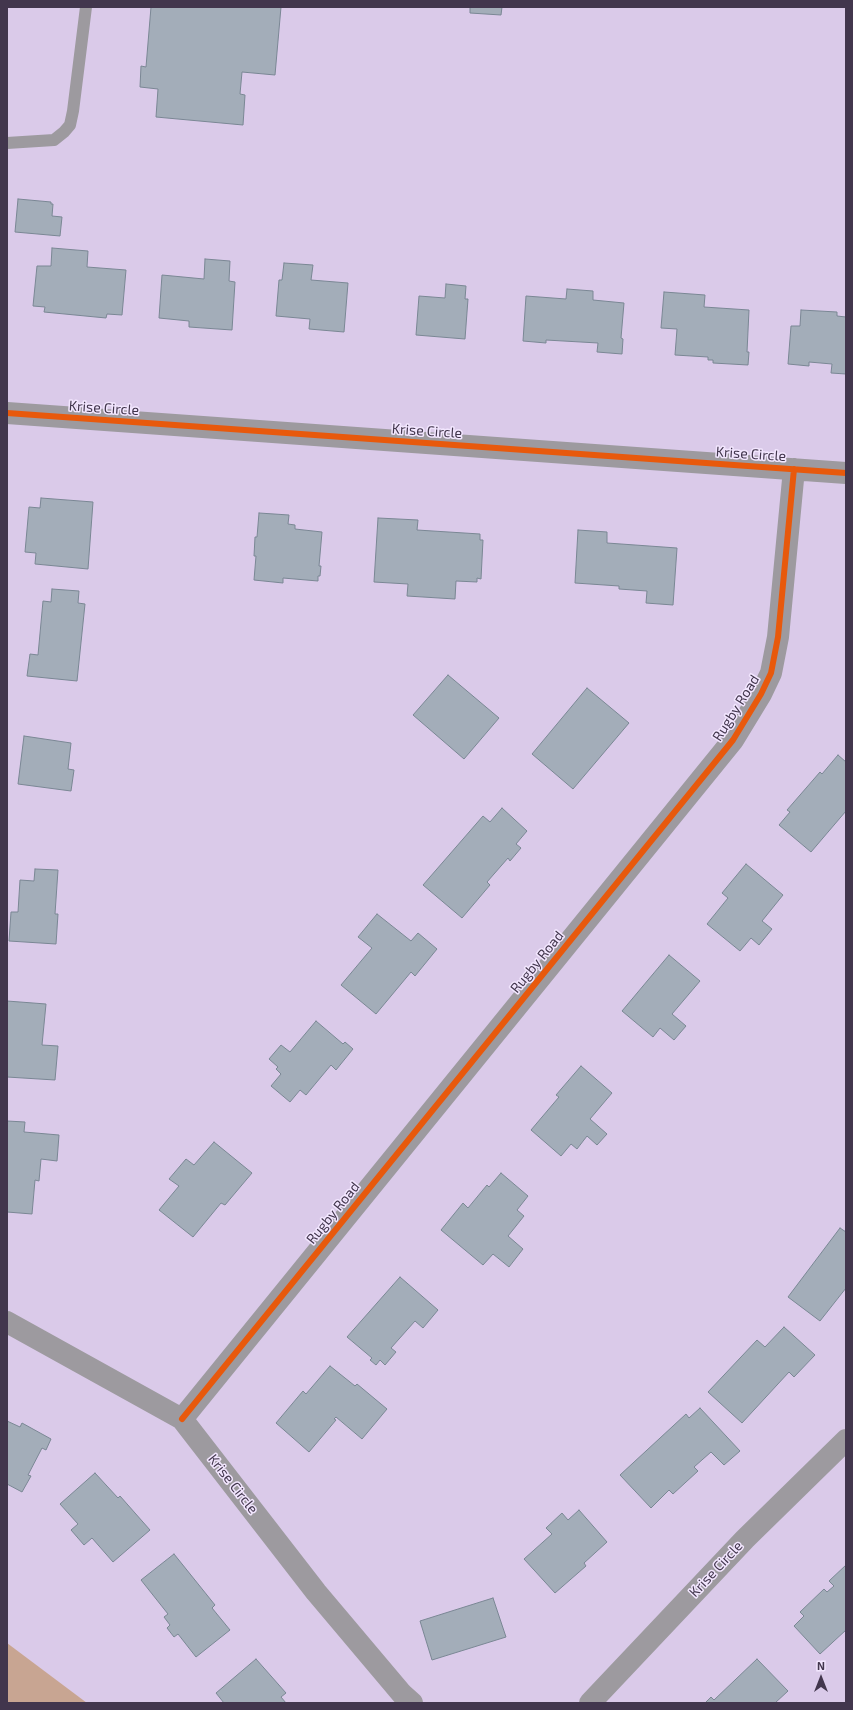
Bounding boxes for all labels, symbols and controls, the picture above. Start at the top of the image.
street label: Krise Circle [68,397,140,419]
street label: Krise Circle [391,420,463,442]
street label: Krise Circle [715,443,787,465]
street label: Rugby Road [709,672,763,744]
street label: Rugby Road [507,928,567,996]
street label: Rugby Road [303,1179,363,1247]
street label: Krise Circle [205,1451,261,1517]
street label: Krise Circle [686,1537,746,1601]
north arrow [801,1658,841,1698]
text: N [817,1659,825,1672]

